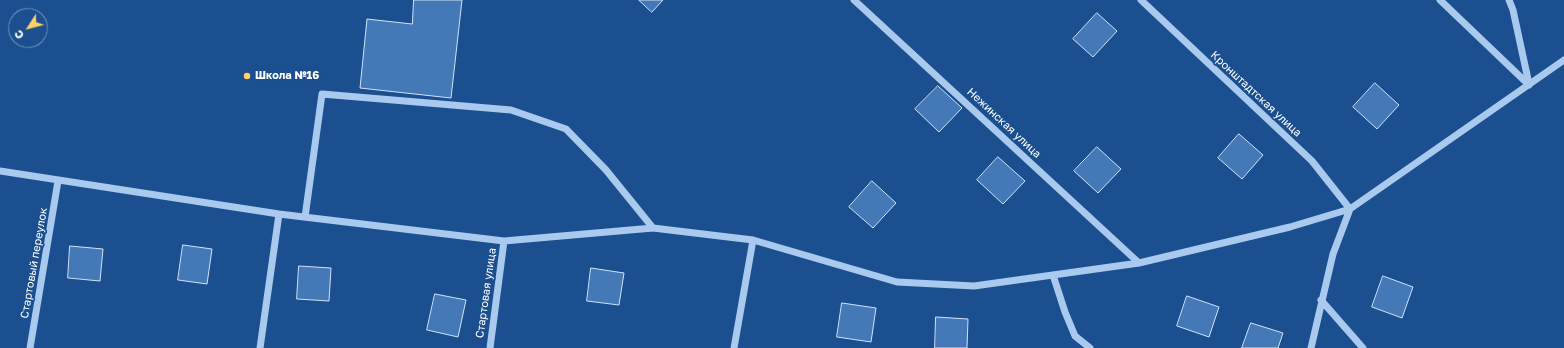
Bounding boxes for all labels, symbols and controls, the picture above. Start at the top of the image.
north arrow [8,8,48,48]
text: С [11,28,26,42]
street label: Кронштадтская улица [1208,48,1304,140]
place label: Школа №16 [255,69,319,83]
marker: Школа №16 [242,71,252,81]
street label: Нежинская улица [964,85,1044,161]
street label: Стартовый переулок [18,207,50,319]
street label: Стартовая улица [473,247,499,339]

